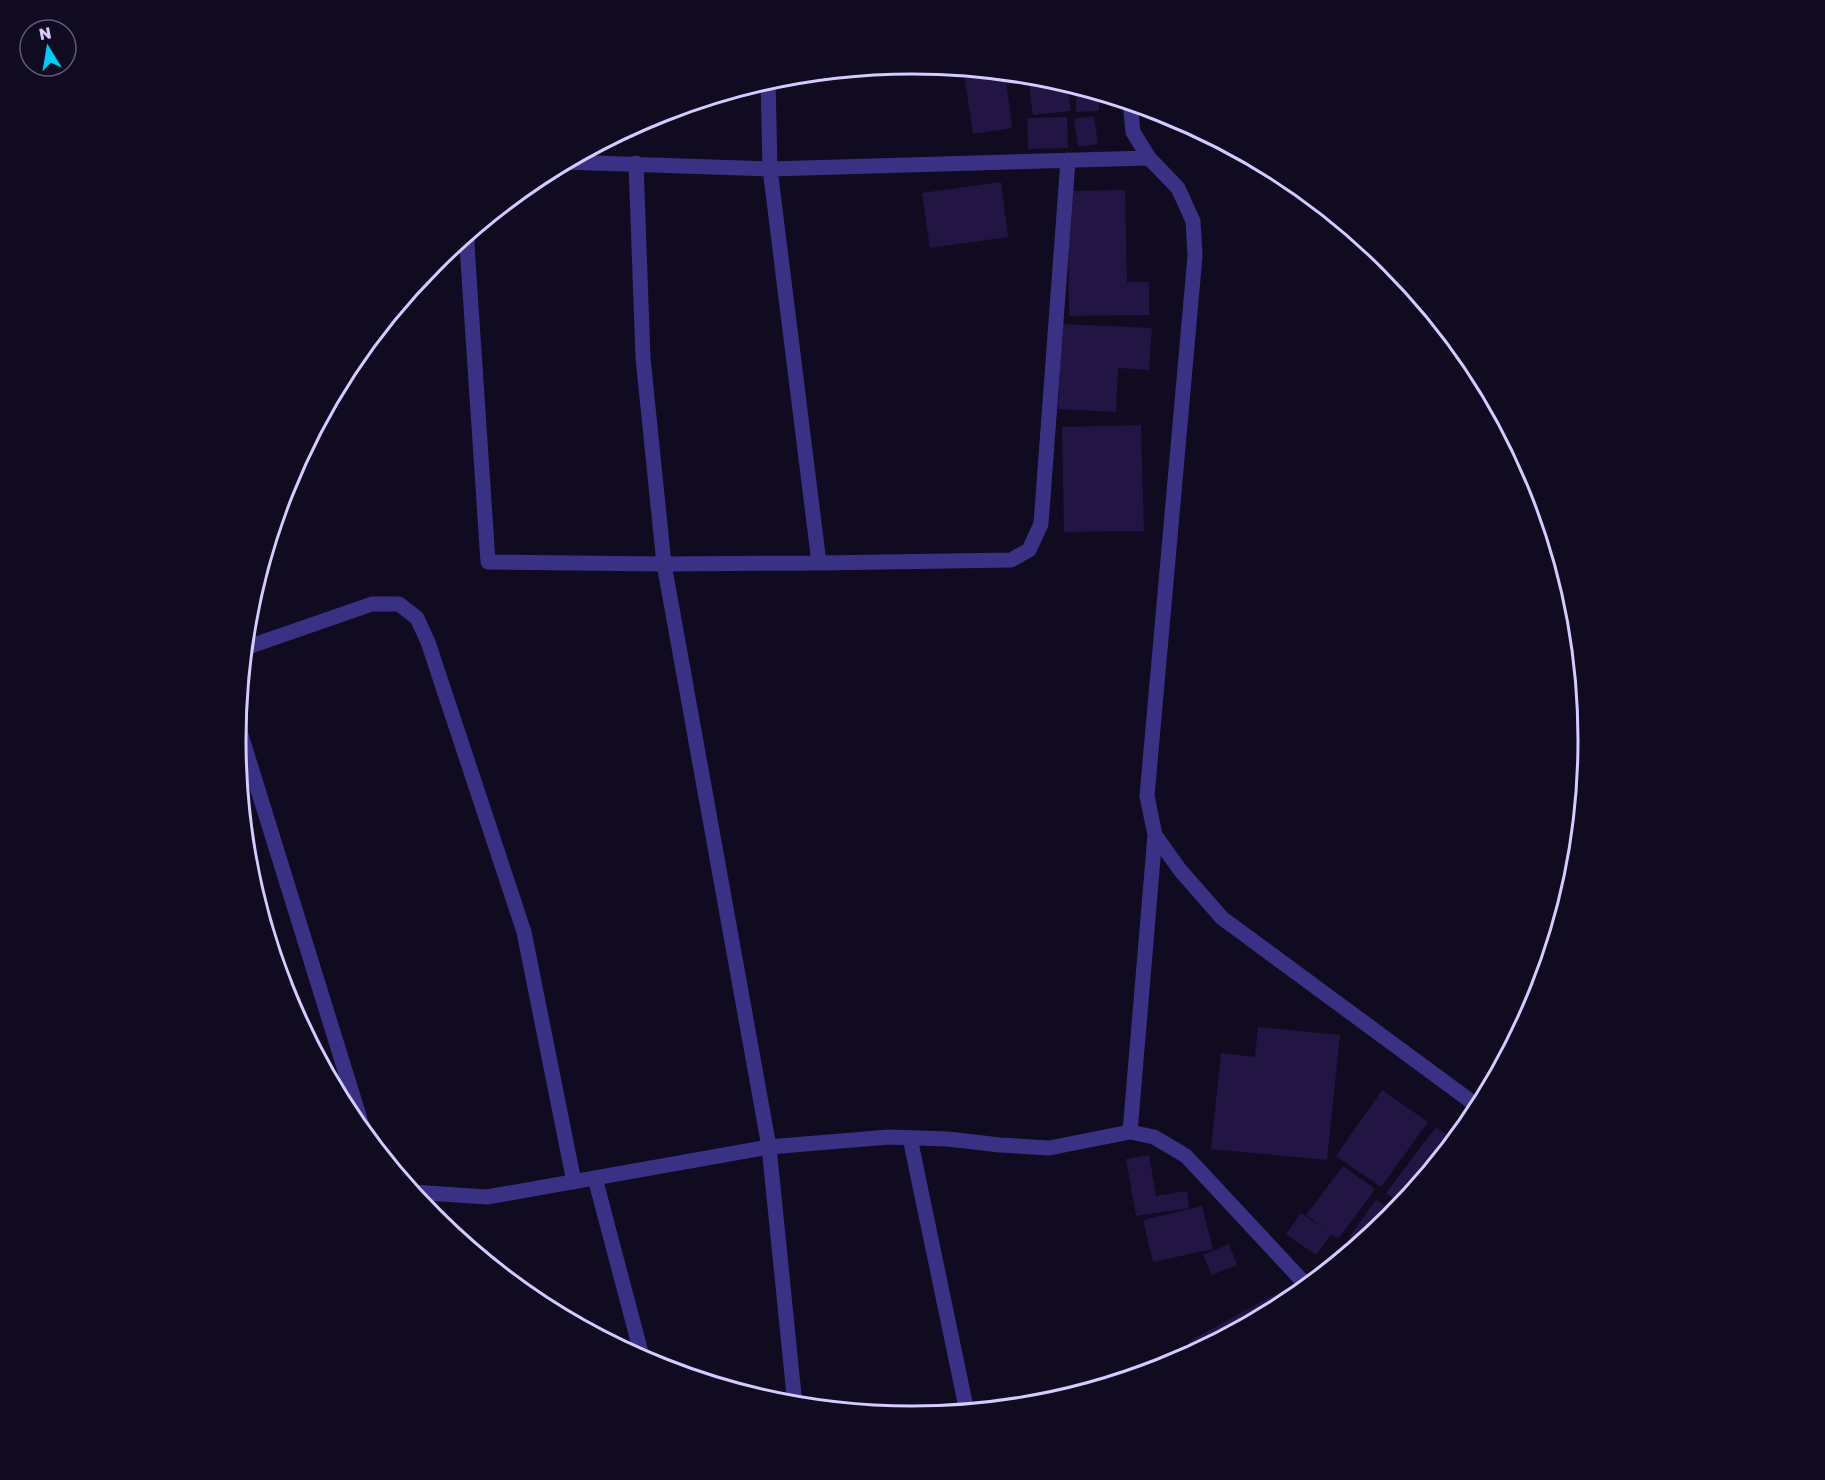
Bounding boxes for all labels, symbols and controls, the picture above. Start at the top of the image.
north arrow [18,18,78,78]
text: N [37,22,53,44]

